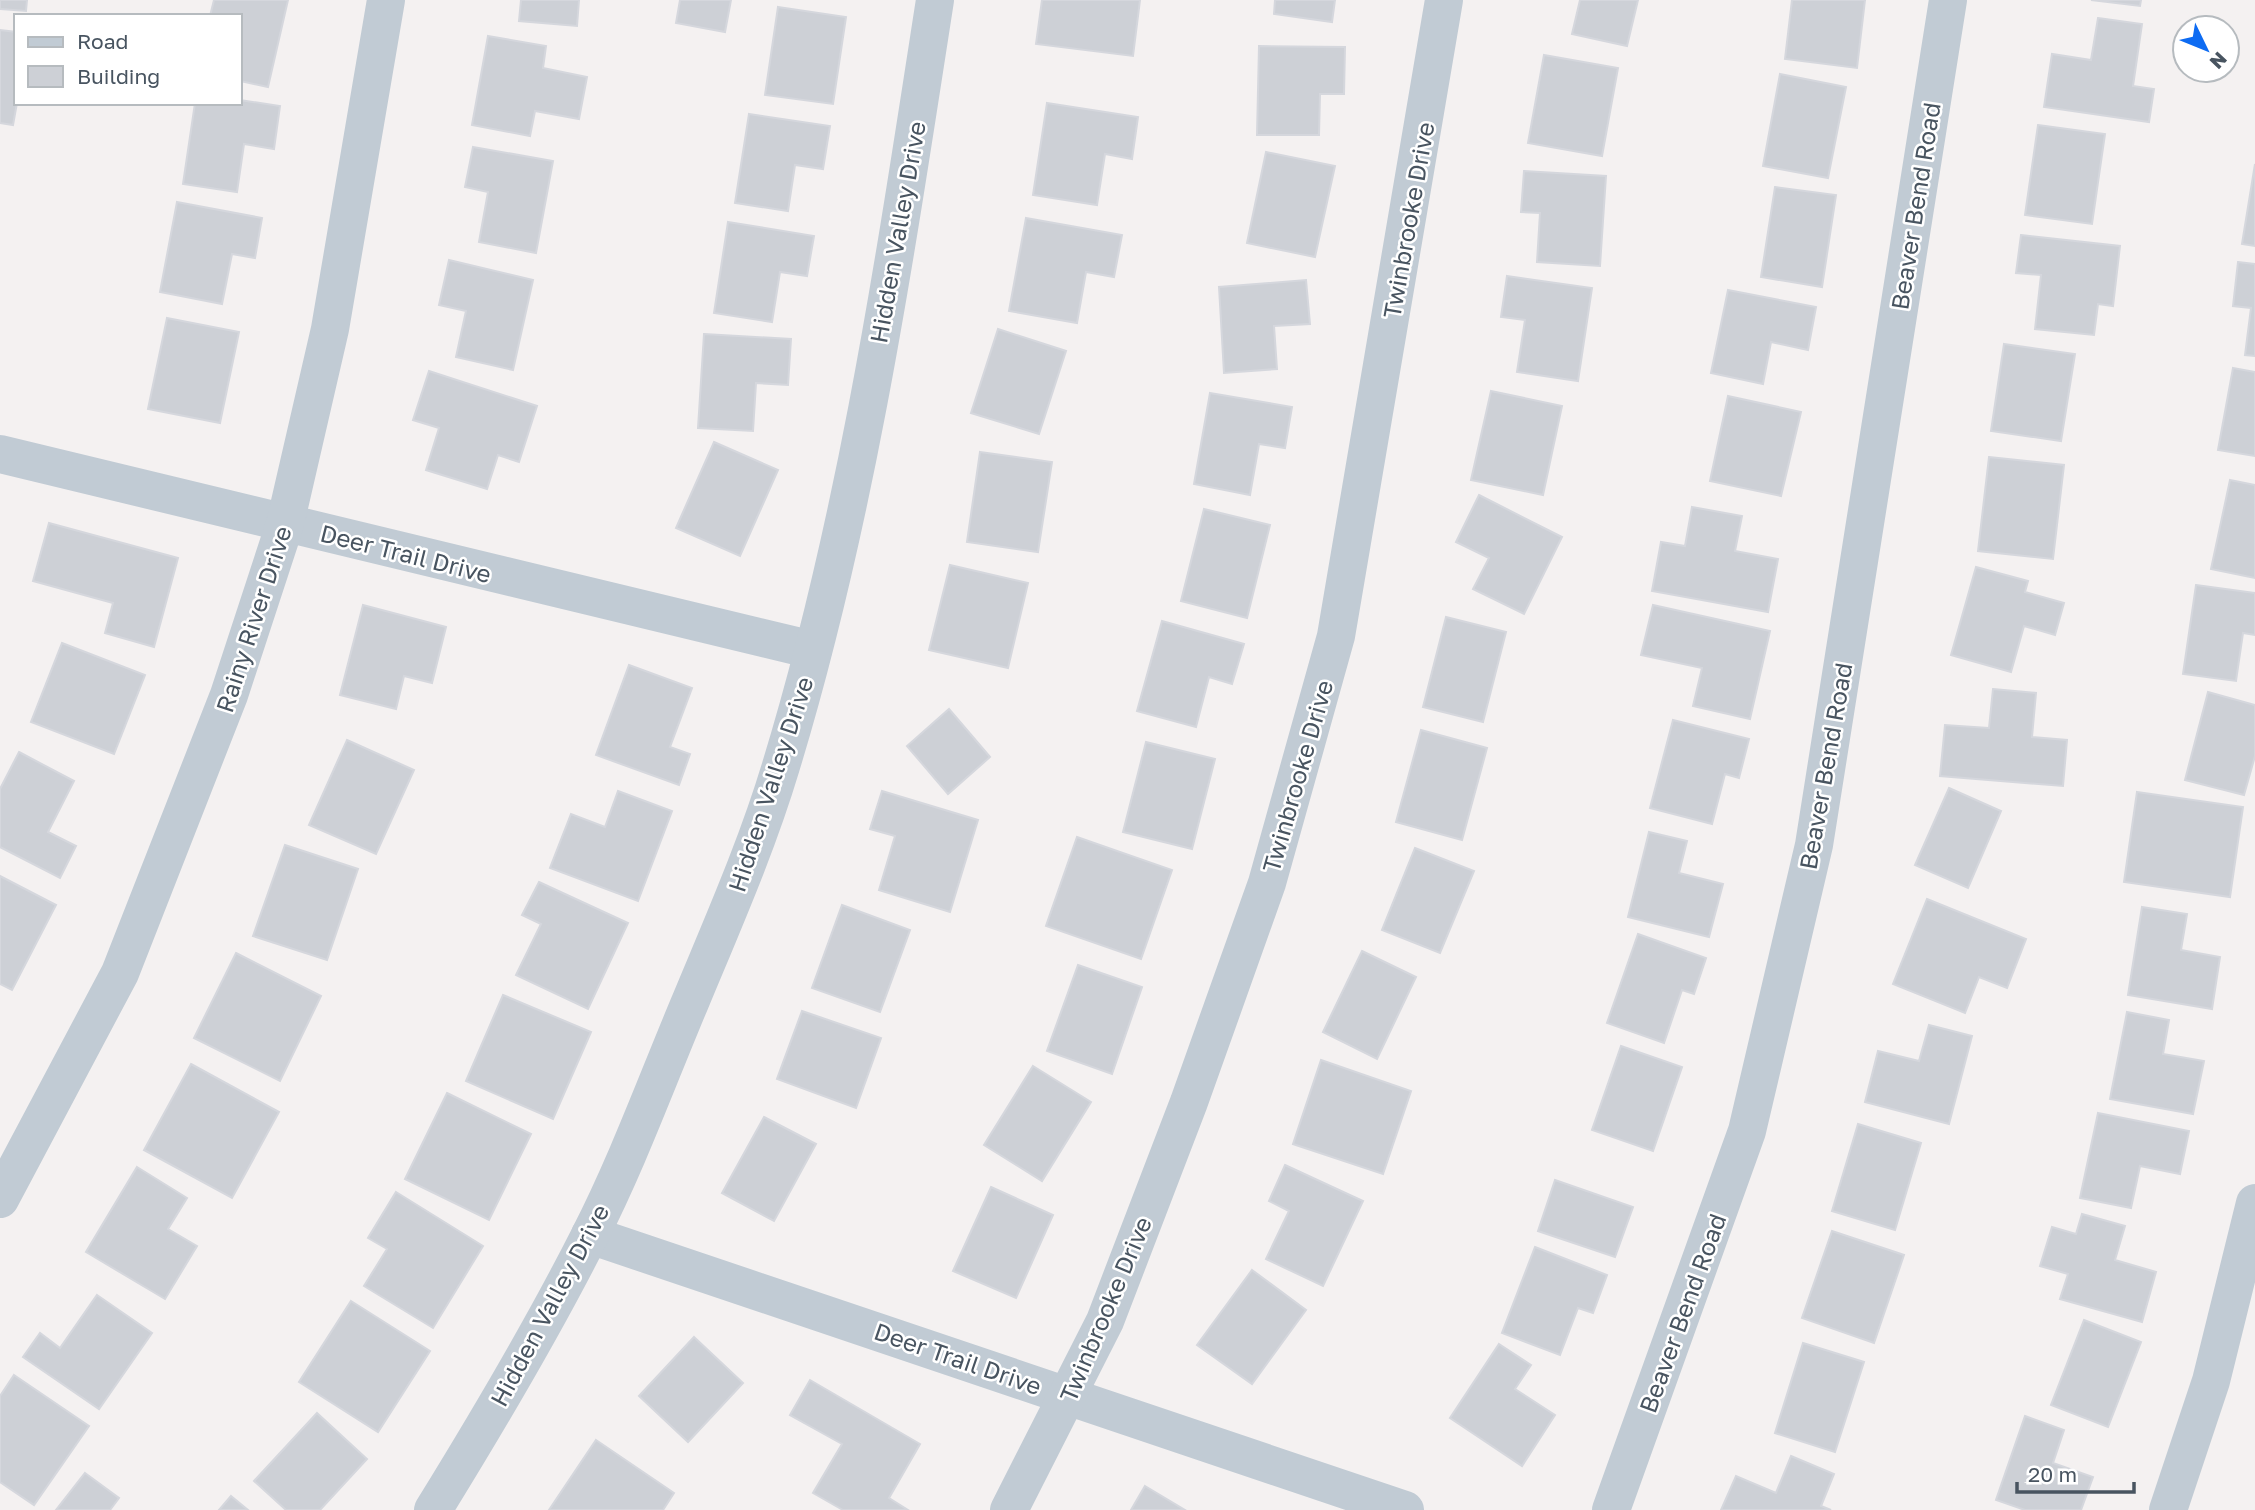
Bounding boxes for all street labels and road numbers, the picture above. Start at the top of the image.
street label: Beaver Bend Road [1884,100,1946,312]
street label: Hidden Valley Drive [863,119,931,345]
street label: Twinbrooke Drive [1376,120,1440,320]
street label: Deer Trail Drive [318,518,494,588]
street label: Rainy River Drive [209,522,297,716]
street label: Beaver Bend Road [1793,660,1857,872]
street label: Hidden Valley Drive [722,673,818,895]
street label: Twinbrooke Drive [1256,677,1338,875]
street label: Hidden Valley Drive [483,1199,615,1411]
street label: Beaver Bend Road [1633,1210,1731,1416]
street label: Twinbrooke Drive [1053,1212,1157,1406]
street label: Deer Trail Drive [871,1316,1045,1400]

